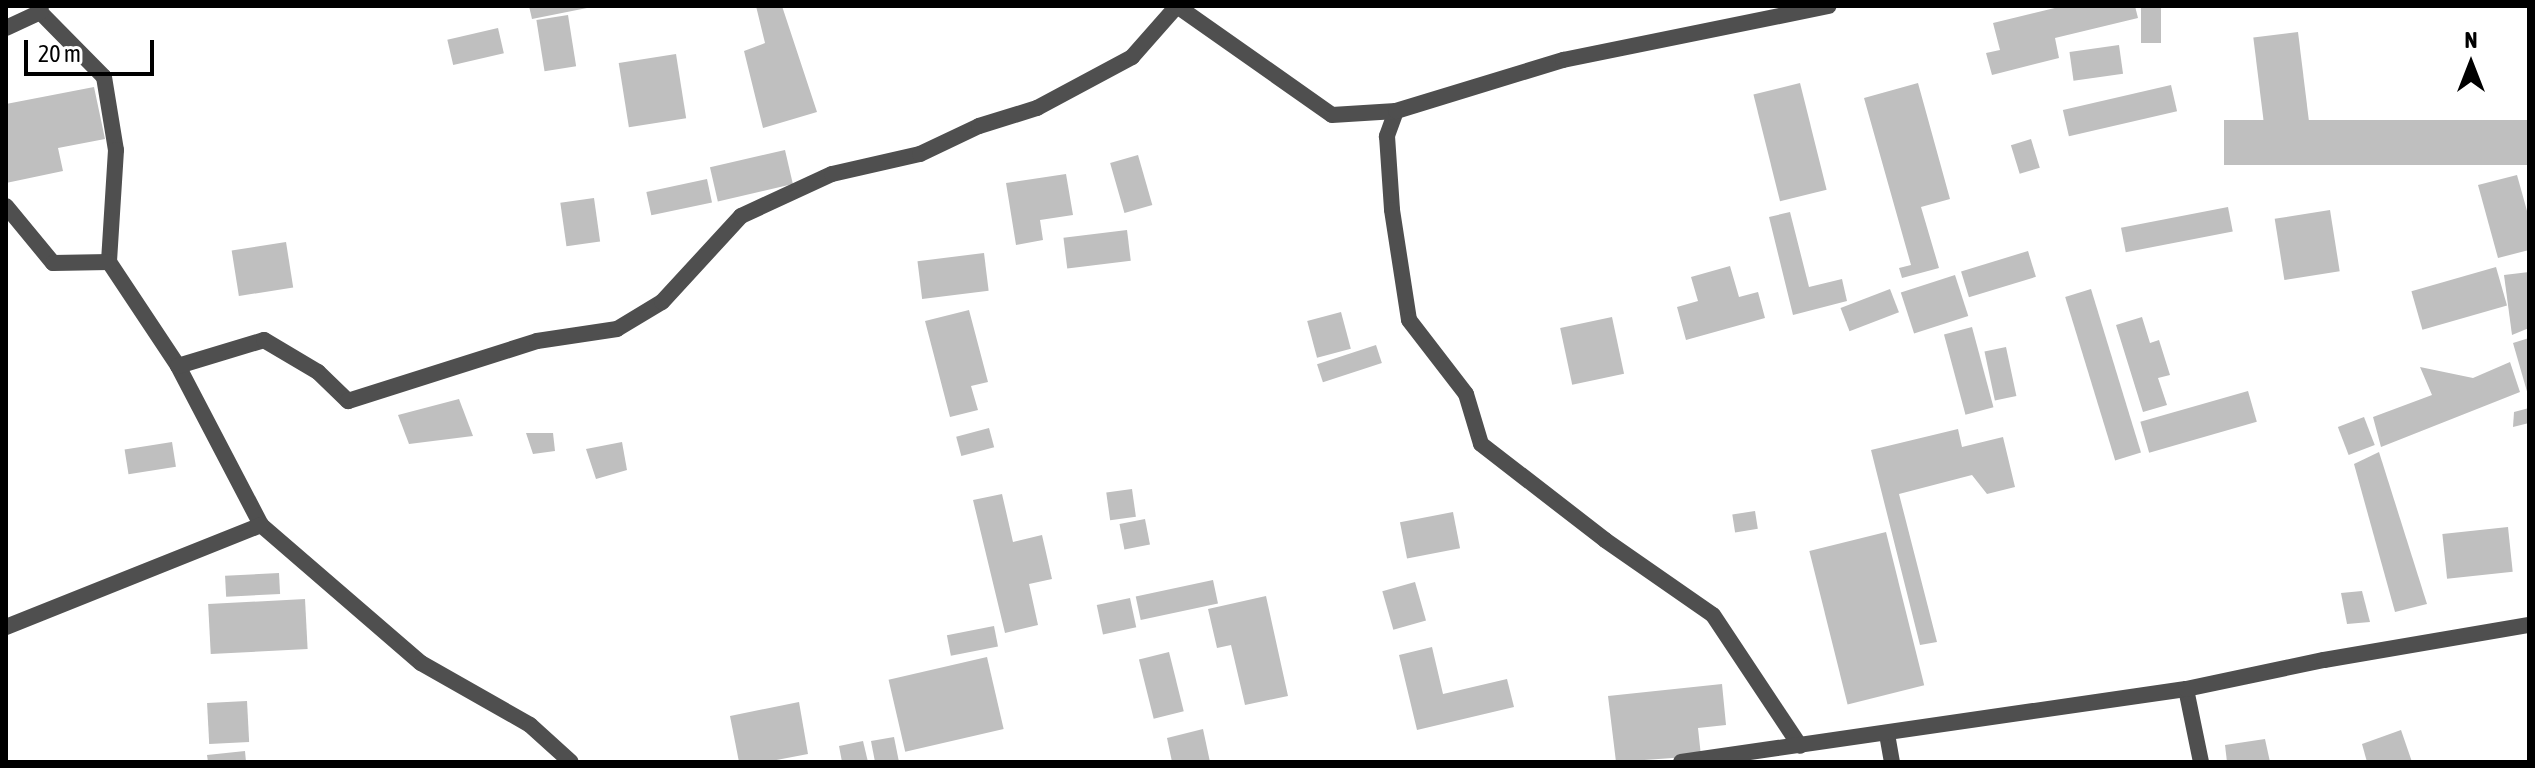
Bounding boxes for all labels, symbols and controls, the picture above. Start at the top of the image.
scale bar [28,24,158,74]
north arrow [2431,24,2511,104]
text: N [2465,27,2477,53]
text: 20 m [38,40,81,67]

